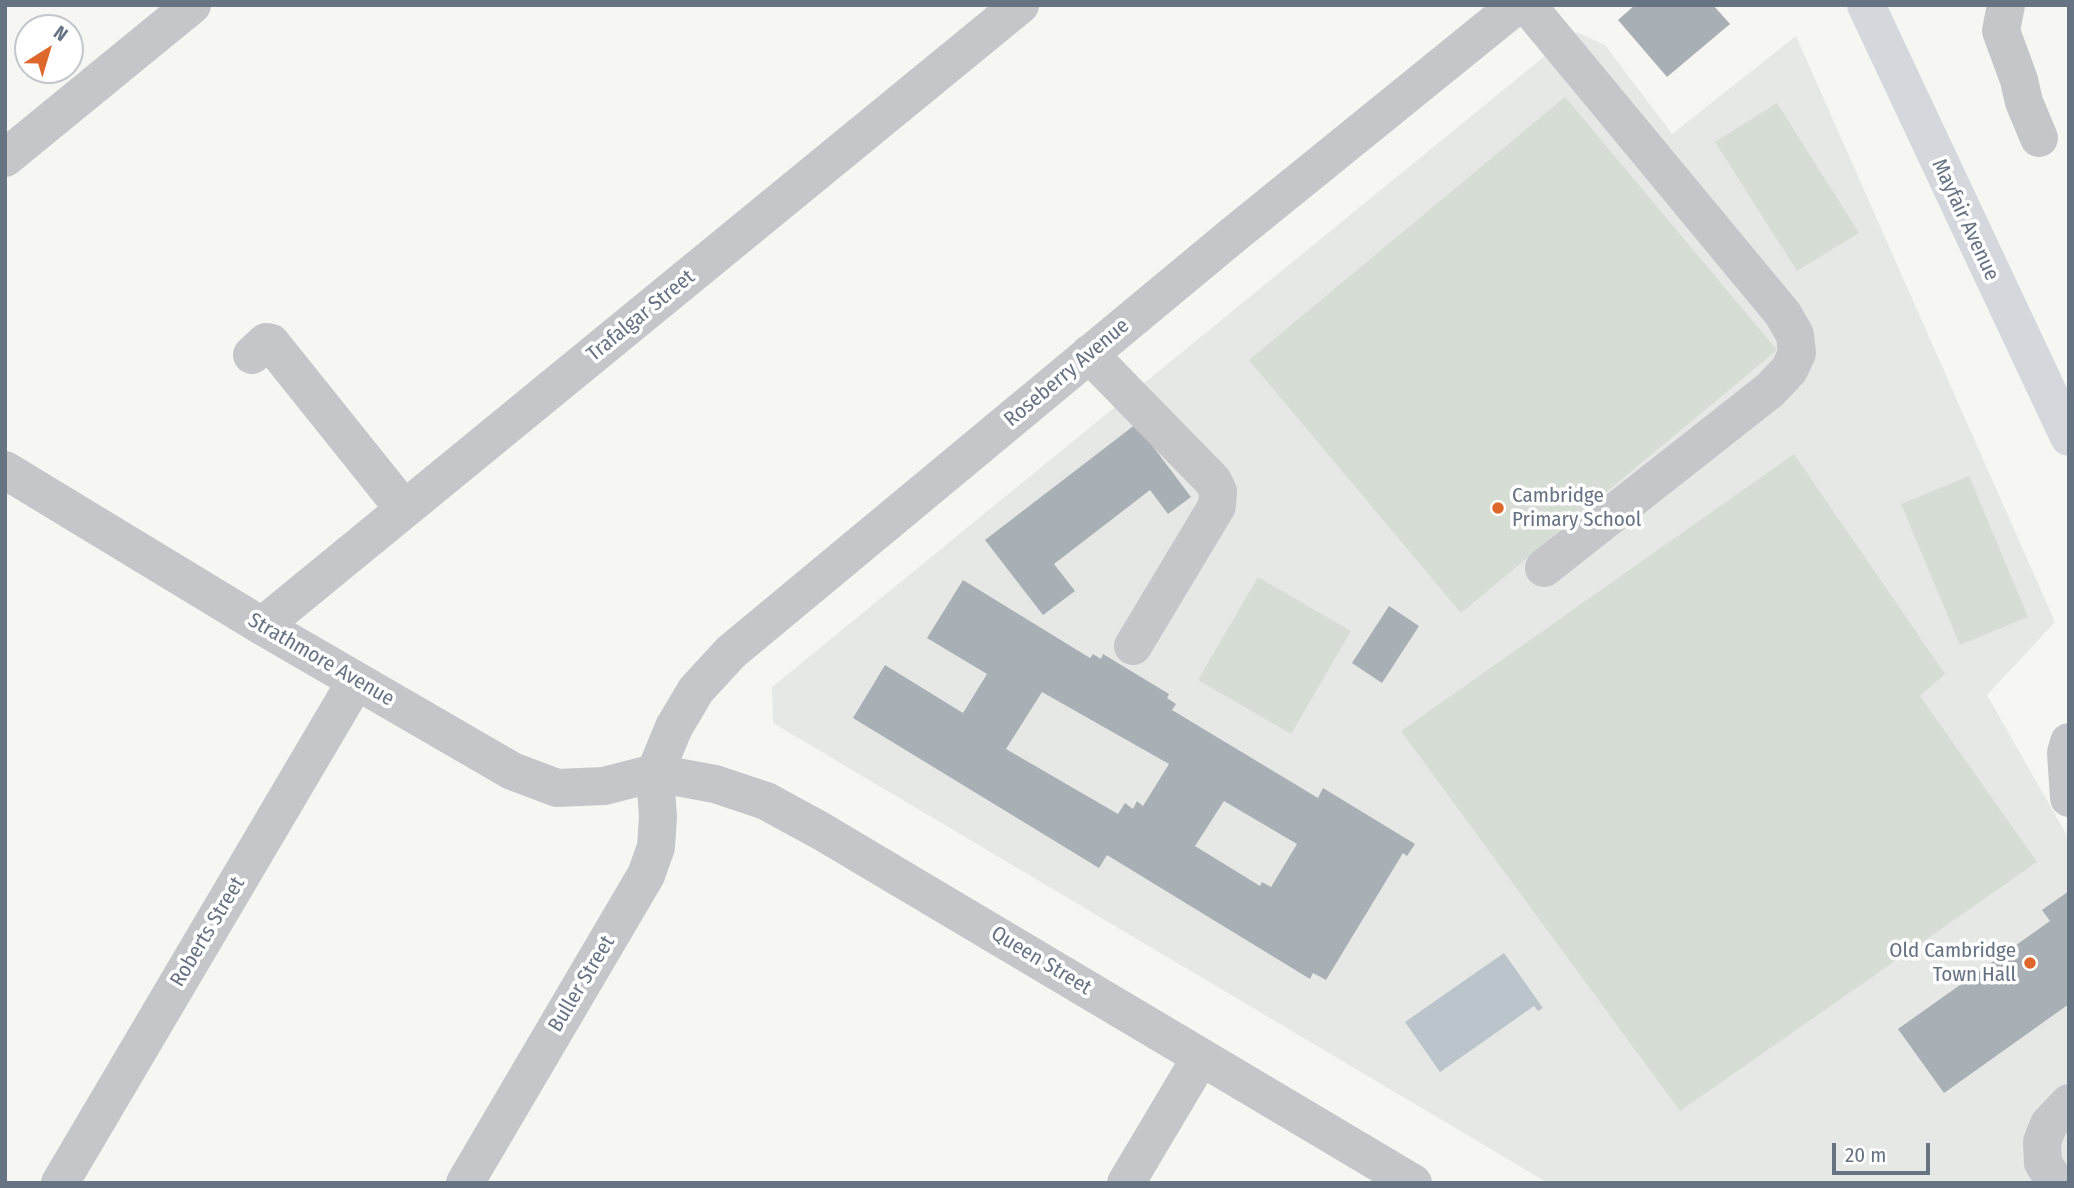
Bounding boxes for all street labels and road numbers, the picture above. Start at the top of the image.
street label: Mayfair Avenue [1926,155,2004,285]
street label: Trafalgar Street [582,265,700,367]
street label: Roseberry Avenue [999,313,1135,433]
street label: Strathmore Avenue [243,608,399,712]
street label: Roberts Street [165,873,251,991]
street label: Queen Street [986,921,1096,1001]
street label: Buller Street [543,931,621,1037]

